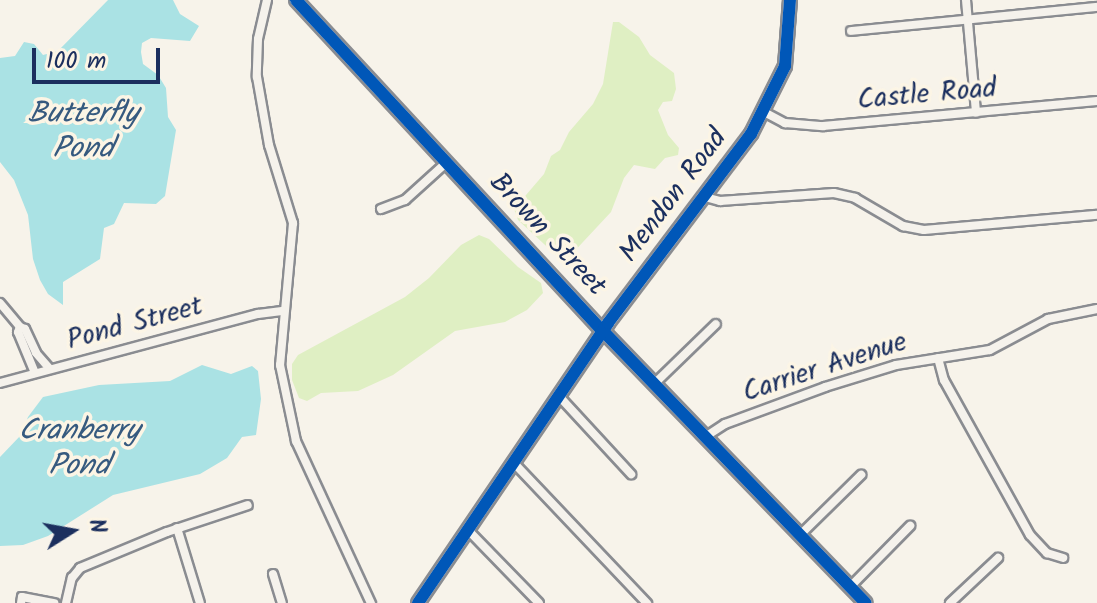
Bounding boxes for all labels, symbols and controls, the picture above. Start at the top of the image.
scale bar [36,32,164,82]
text: 100 m [46,42,106,81]
street label: Castle Road [856,72,998,118]
water label: Butterfly Pond [28,96,138,166]
street label: Mendon Road [613,123,735,269]
street label: Brown Street [482,167,612,303]
street label: Pond Street [64,290,206,358]
street label: Carrier Avenue [739,326,911,410]
water label: Cranberry Pond [18,413,140,484]
north arrow [32,491,112,571]
text: N [78,516,115,536]

